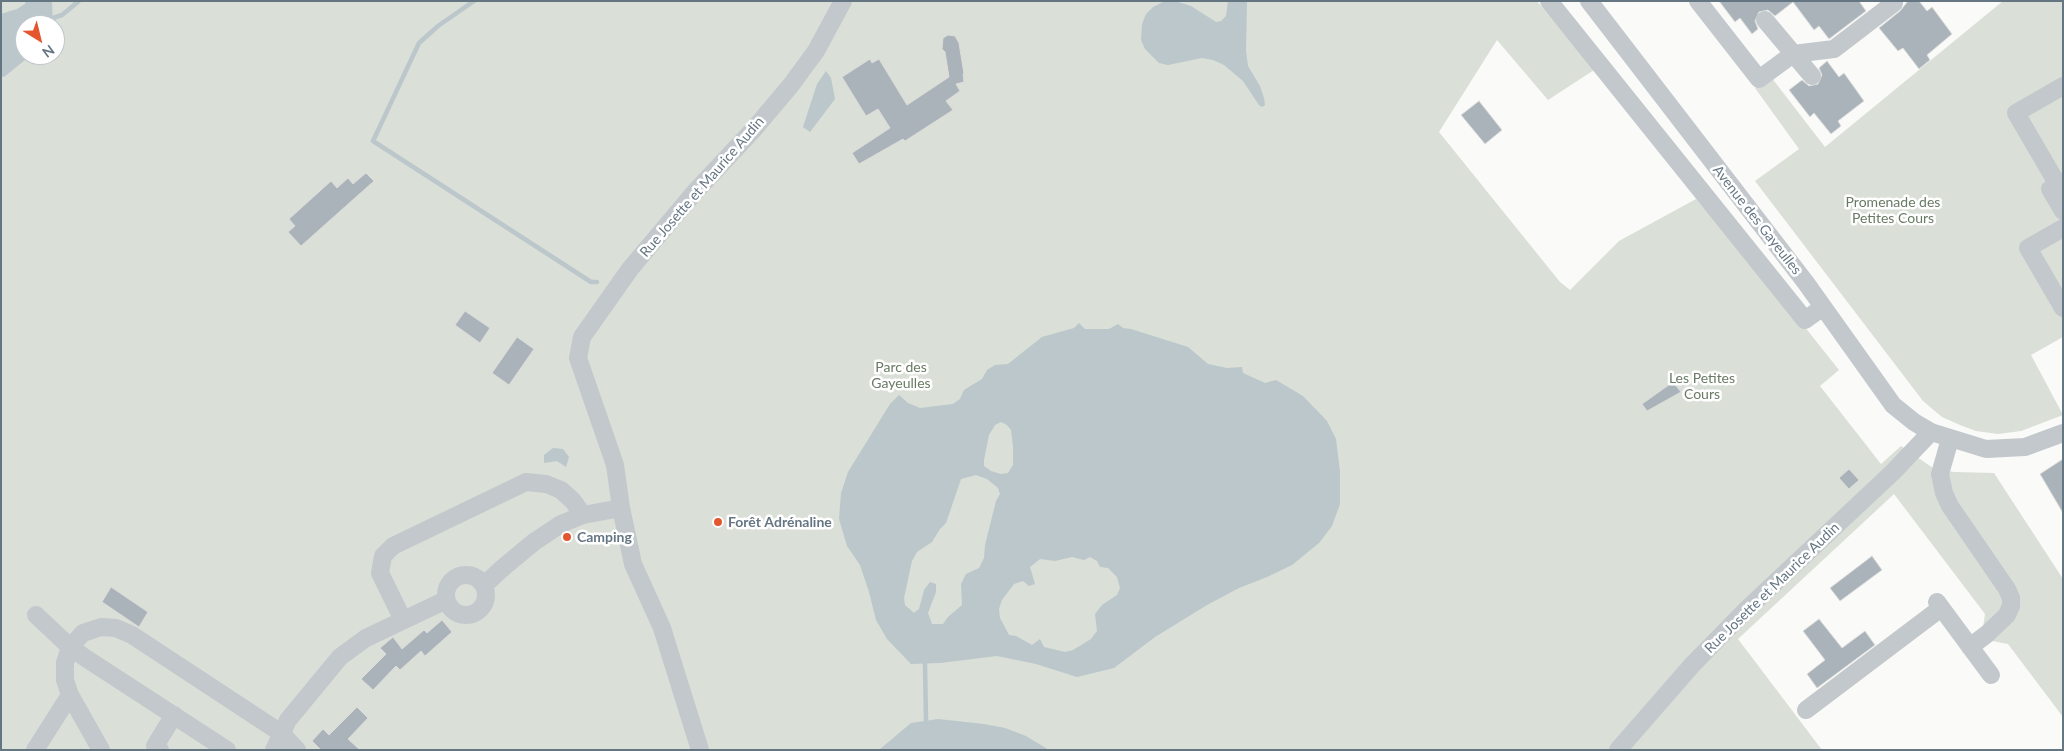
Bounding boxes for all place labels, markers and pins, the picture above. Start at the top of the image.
place label: Forêt Adrénaline [728,514,832,530]
marker: Forêt Adrénaline [712,516,724,528]
place label: Camping [577,529,632,545]
marker: Camping [561,531,573,543]

